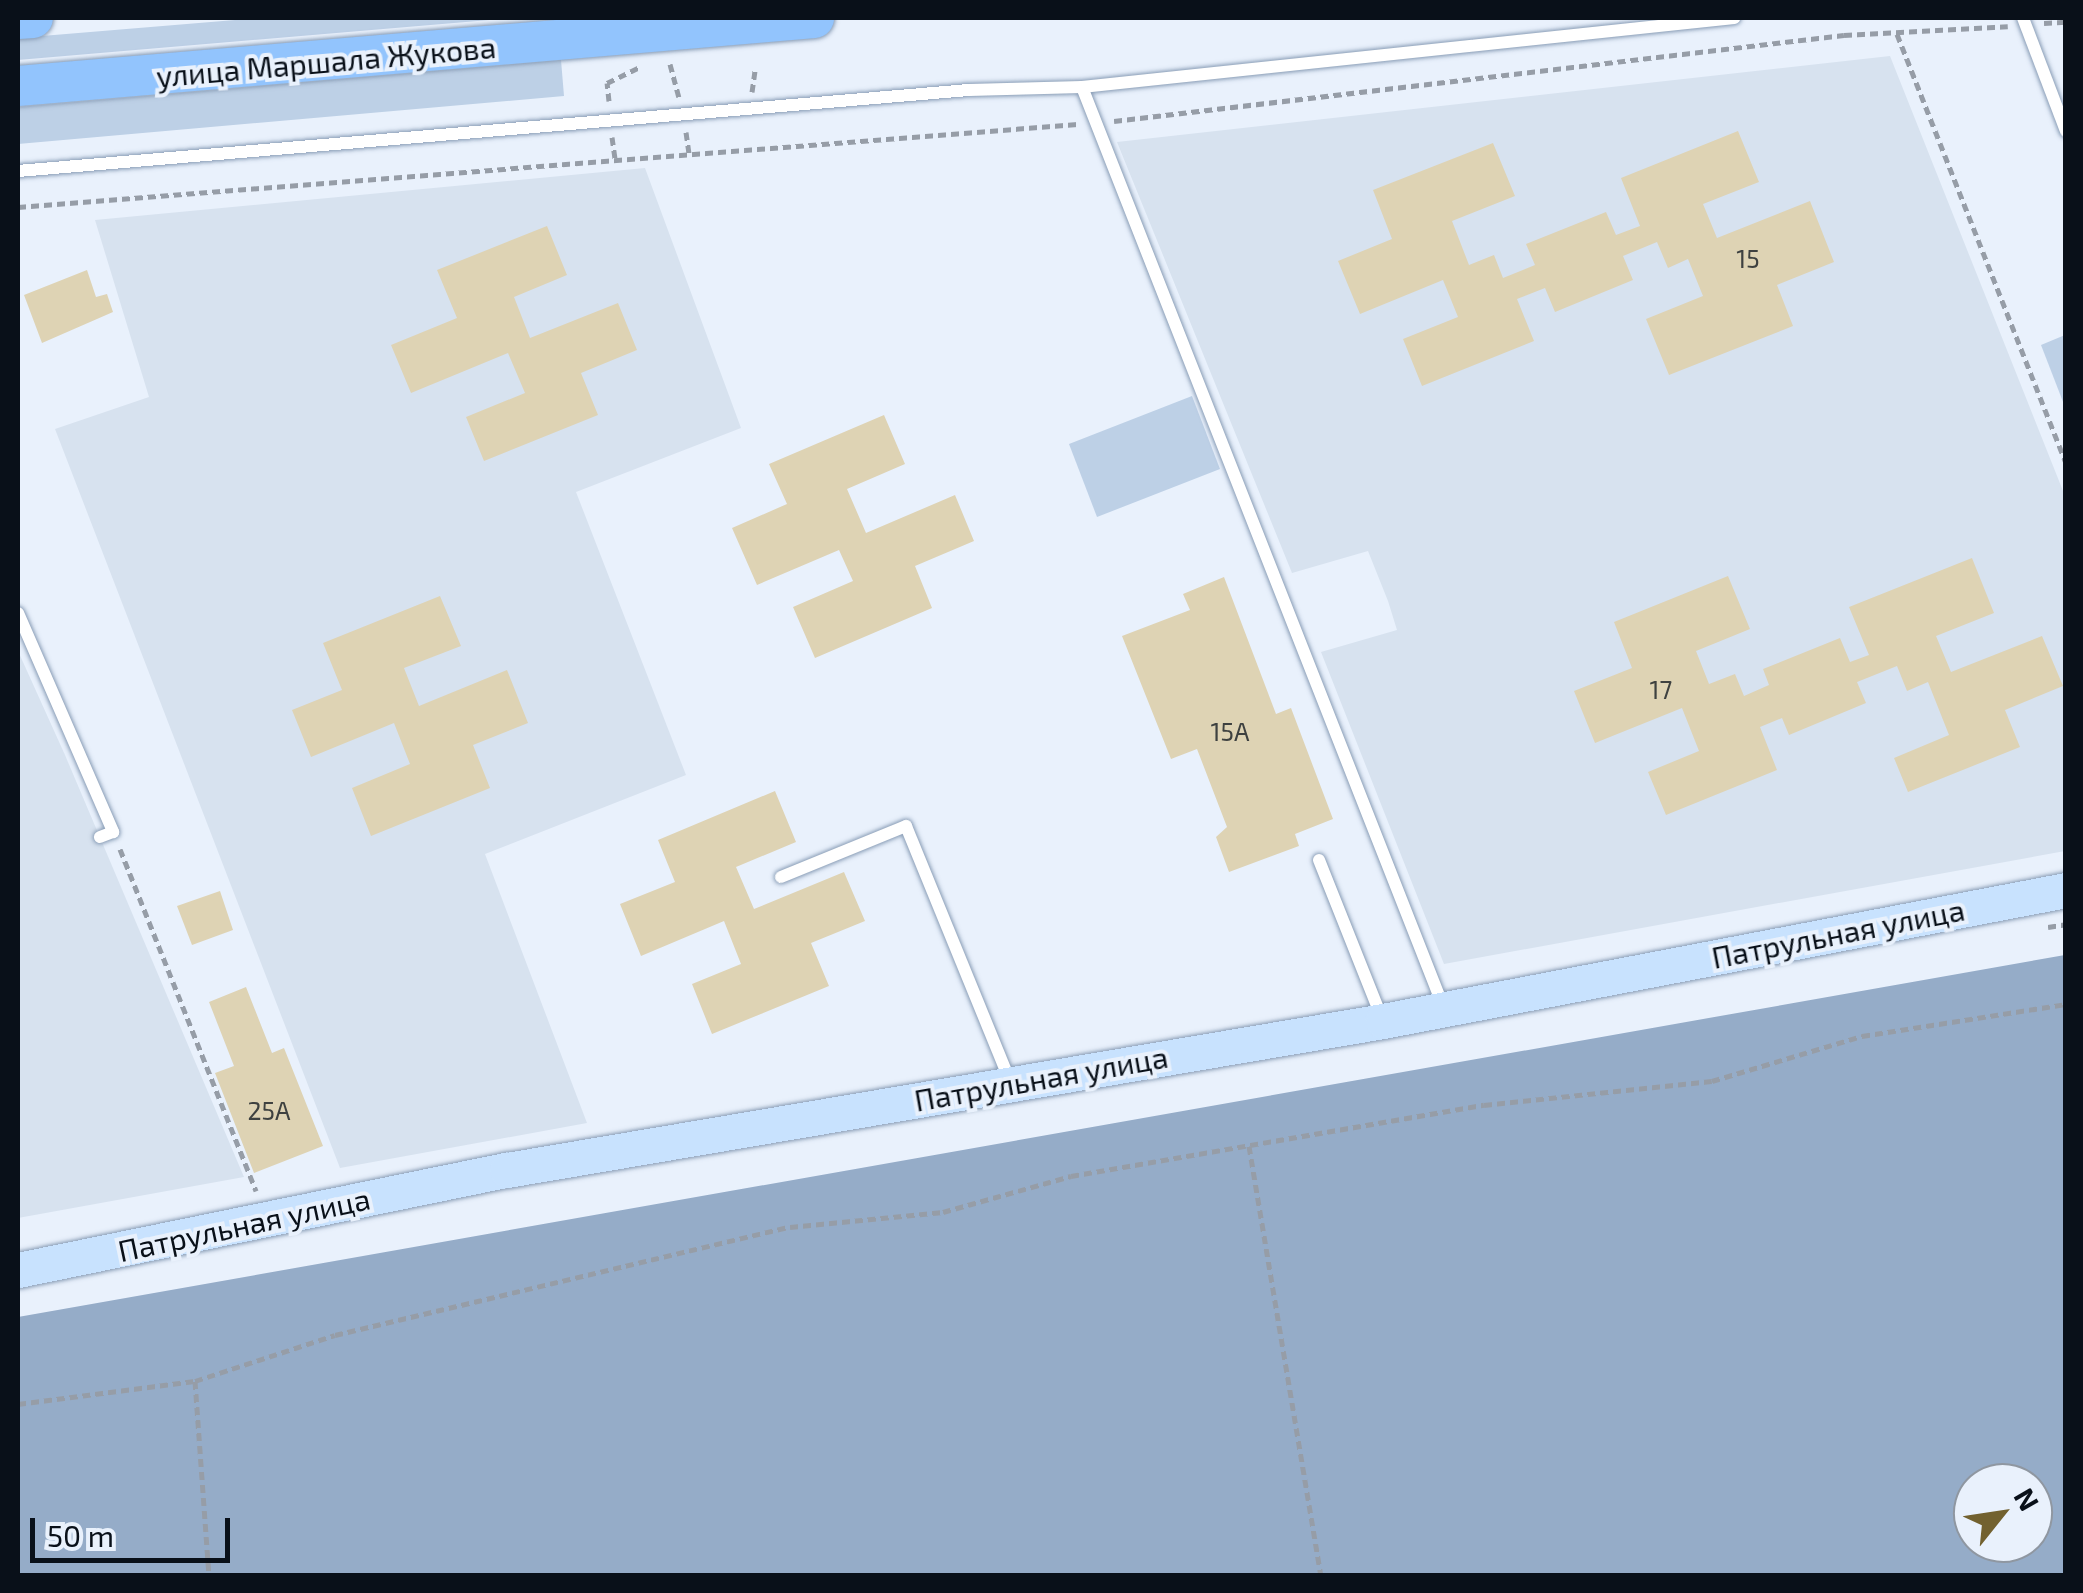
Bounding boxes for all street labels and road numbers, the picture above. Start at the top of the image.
street label: улица Маршала Жукова [155,28,497,94]
street label: Патрульная улица [1709,891,1967,975]
street label: Патрульная улица [911,1038,1171,1118]
street label: Патрульная улица [115,1180,373,1268]

